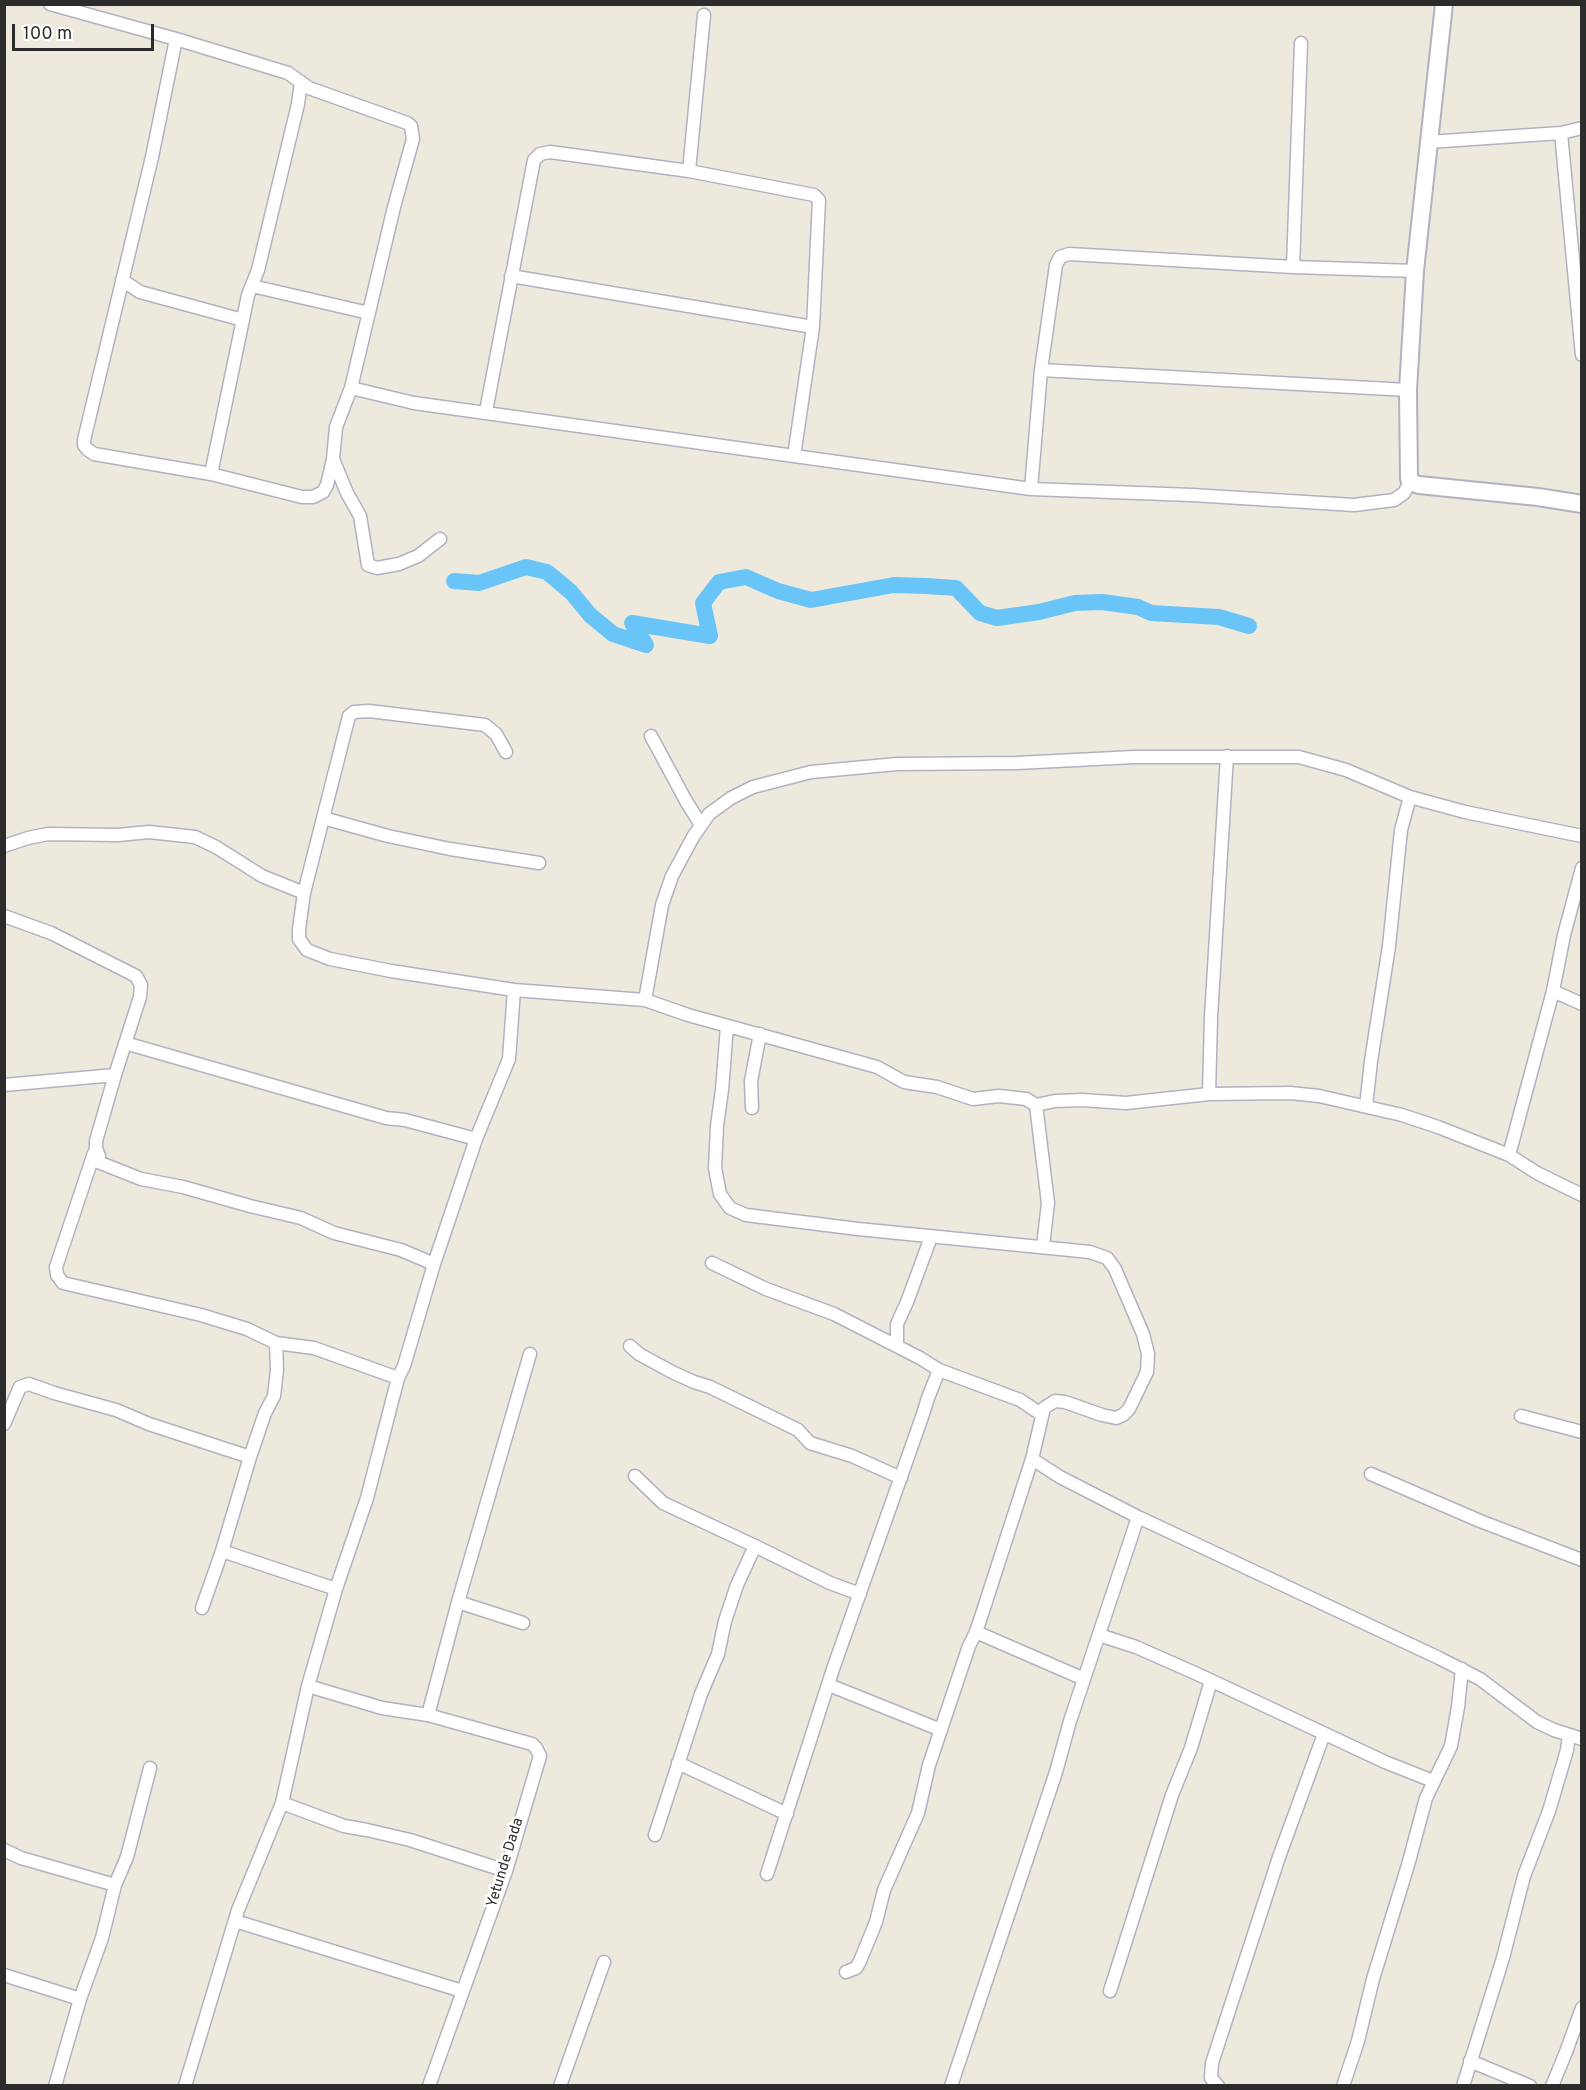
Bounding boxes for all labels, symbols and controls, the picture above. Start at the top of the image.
scale bar [15,12,158,50]
text: 100 m [23,23,72,46]
street label: Yetunde Dada [484,1816,528,1910]

